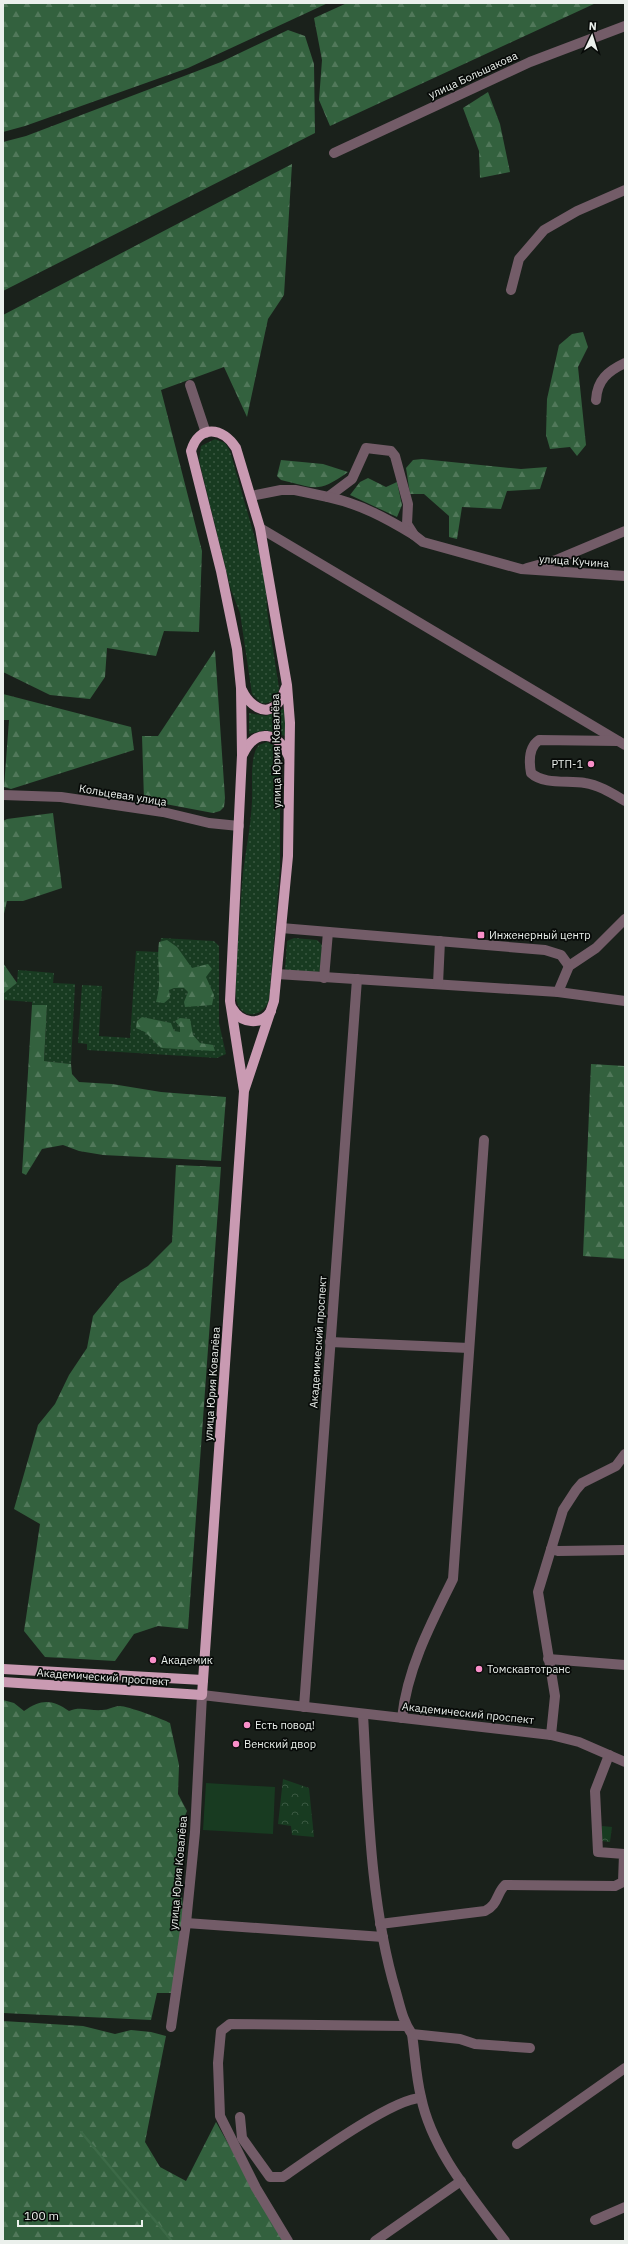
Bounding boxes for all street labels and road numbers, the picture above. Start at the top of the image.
street label: улица Большакова [426,48,520,102]
street label: улица Кучина [538,552,610,570]
street label: улица Юрия Ковалёва [268,694,284,808]
street label: Кольцевая улица [78,781,168,809]
street label: Академический проспект [306,1275,330,1409]
street label: улица Юрия Ковалёва [201,1326,223,1442]
street label: Академический проспект [36,1665,170,1689]
street label: Академический проспект [401,1699,535,1727]
street label: улица Юрия Ковалёва [166,1815,190,1931]

